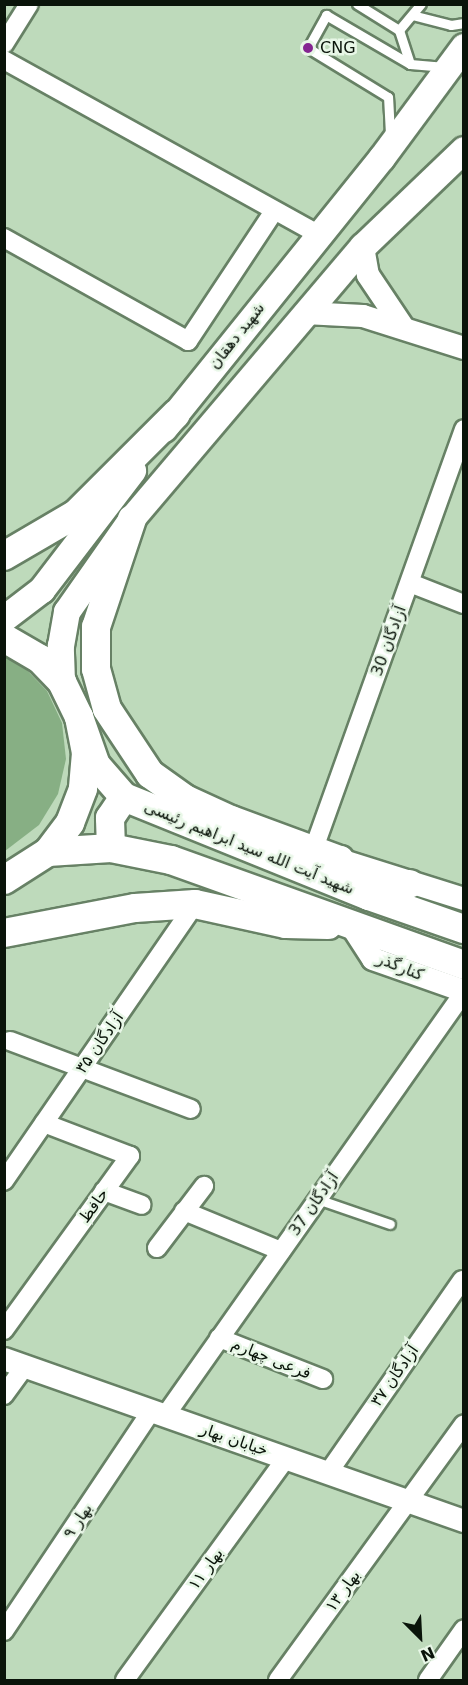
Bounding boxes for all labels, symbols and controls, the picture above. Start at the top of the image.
place label: CNG [320,38,356,58]
marker: CNG [301,41,315,55]
street label: شهید دهقان [205,299,269,373]
street label: آزادگان 30 [367,603,411,679]
street label: شهید آیت الله سید ابراهیم رئیسی [141,797,357,899]
street label: کنارگذر [374,949,426,985]
street label: آزادگان ۳۵ [72,1009,128,1077]
street label: آزادگان 37 [285,1168,343,1240]
street label: حافظ [75,1185,113,1227]
street label: فرعی چهارم [228,1334,314,1384]
street label: آزادگان ۳۷ [367,1342,423,1410]
street label: خیابان بهار [198,1419,270,1461]
street label: بهار ۹ [59,1500,97,1542]
street label: بهار ۱۱ [185,1544,227,1594]
street label: بهار ۱۳ [322,1566,364,1616]
north arrow [390,1607,450,1667]
text: N [418,1642,438,1665]

